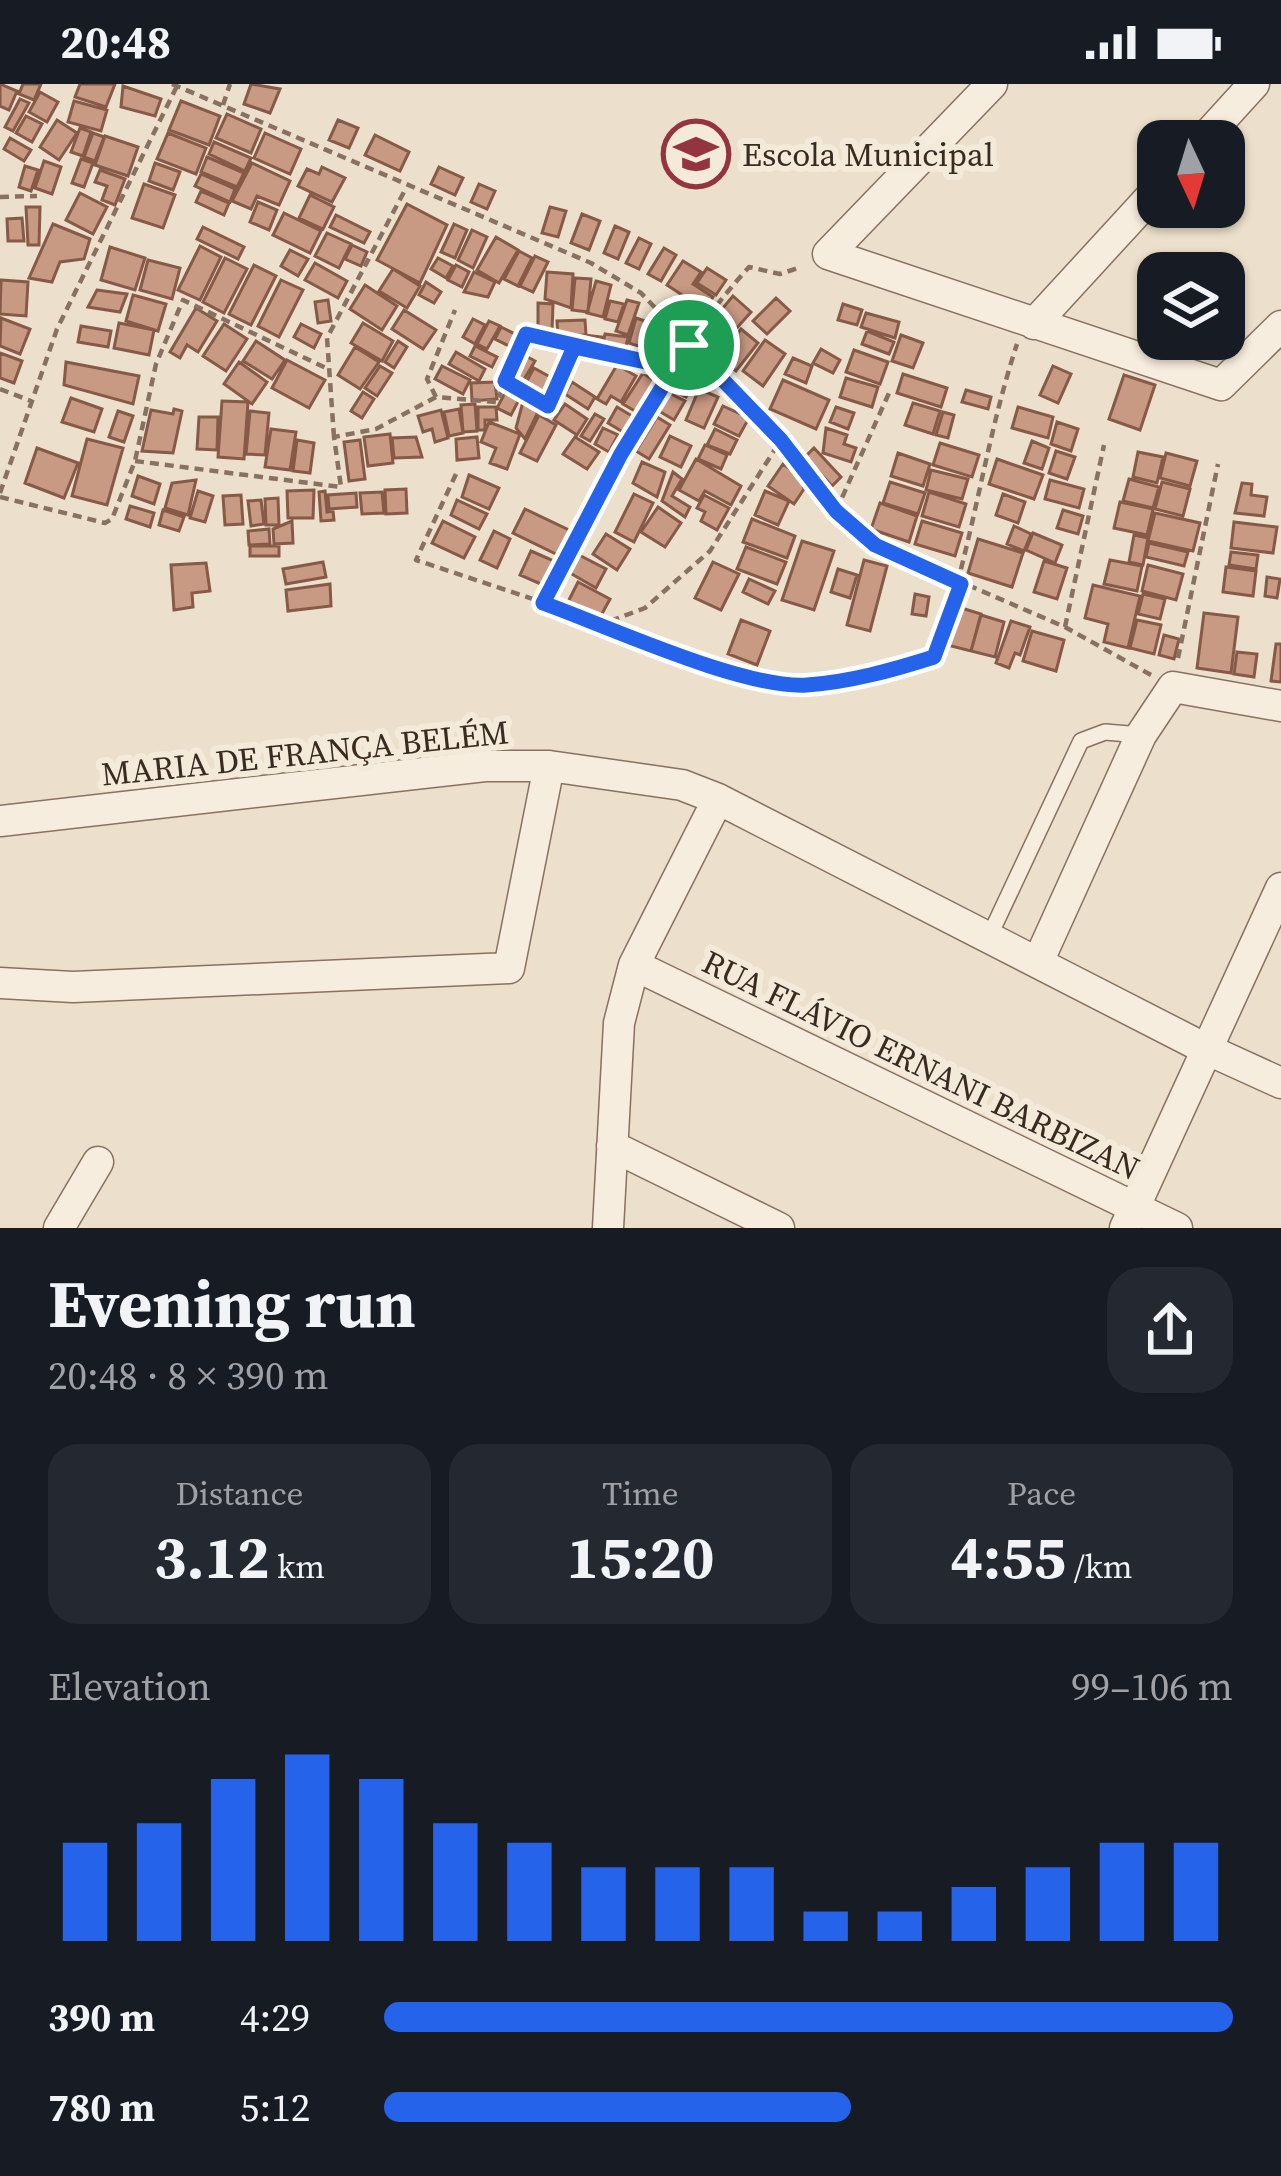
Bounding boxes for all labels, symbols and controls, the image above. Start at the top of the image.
text: 20:48 [60,11,171,73]
school or university icon: Escola Municipal [661,119,731,189]
north arrow [1137,120,1245,228]
map controls [1137,120,1245,360]
place label: Escola Municipal [742,132,994,177]
button: layers [1137,252,1245,360]
pin [638,294,740,396]
icon: arrive [656,312,722,378]
street label: MARIA DE FRANÇA BELÉM [99,709,511,797]
street label: RUA FLÁVIO ERNANI BARBIZAN [695,939,1147,1191]
text: Evening run [48,1259,416,1349]
button: share [1107,1267,1233,1393]
text: 20:48 · 8 × 390 m [48,1349,329,1402]
text: Distance [176,1471,303,1516]
text: Time [602,1471,679,1516]
text: Pace [1007,1471,1076,1516]
text: 3.12 [154,1516,270,1598]
text: 15:20 [566,1516,715,1598]
text: 4:55 [951,1516,1066,1598]
text: km [270,1544,325,1589]
text: /km [1066,1544,1132,1589]
text: Elevation [48,1660,211,1713]
text: 99–106 m [1071,1660,1233,1713]
text: 390 m [48,1991,155,2044]
text: 4:29 [240,1991,310,2044]
text: 780 m [48,2081,155,2134]
text: 5:12 [240,2081,310,2134]

